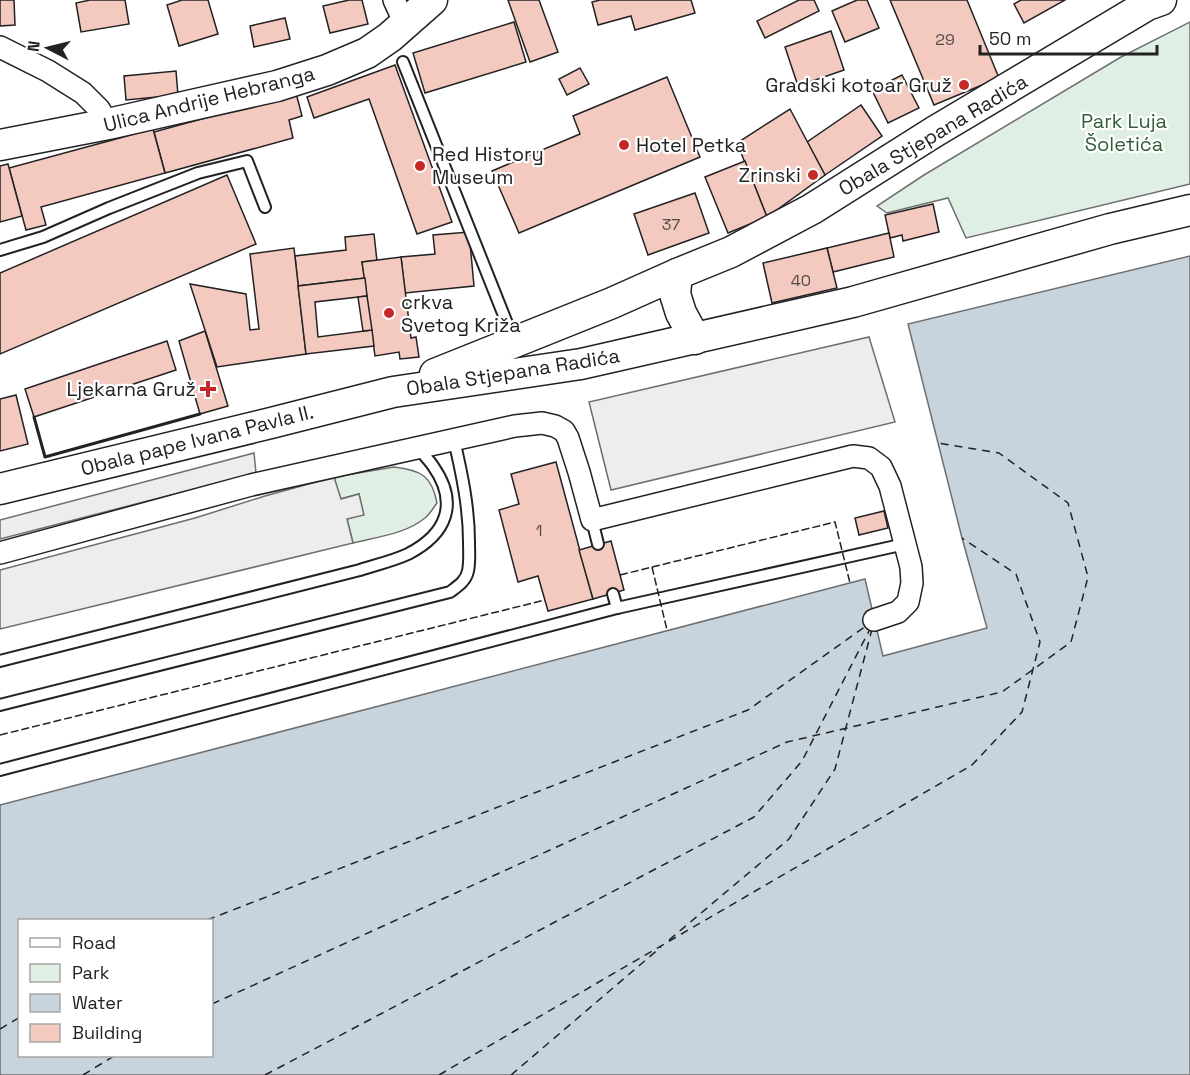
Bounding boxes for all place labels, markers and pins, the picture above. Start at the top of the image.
place label: Gradski kotoar Gruž [765,72,952,98]
marker: Gradski kotoar Gruž [957,78,971,92]
place label: Hotel Petka [636,132,746,158]
marker: Hotel Petka [617,138,631,152]
place label: Red History Museum [432,141,544,190]
marker: Red History Museum [413,159,427,173]
place label: Zrinski [739,162,801,188]
marker: Zrinski [806,168,820,182]
place label: crkva Svetog Križa [401,289,521,338]
marker: crkva Svetog Križa [382,306,396,320]
place label: Ljekarna Gruž [66,376,196,402]
marker: Ljekarna Gruž [201,382,215,396]

